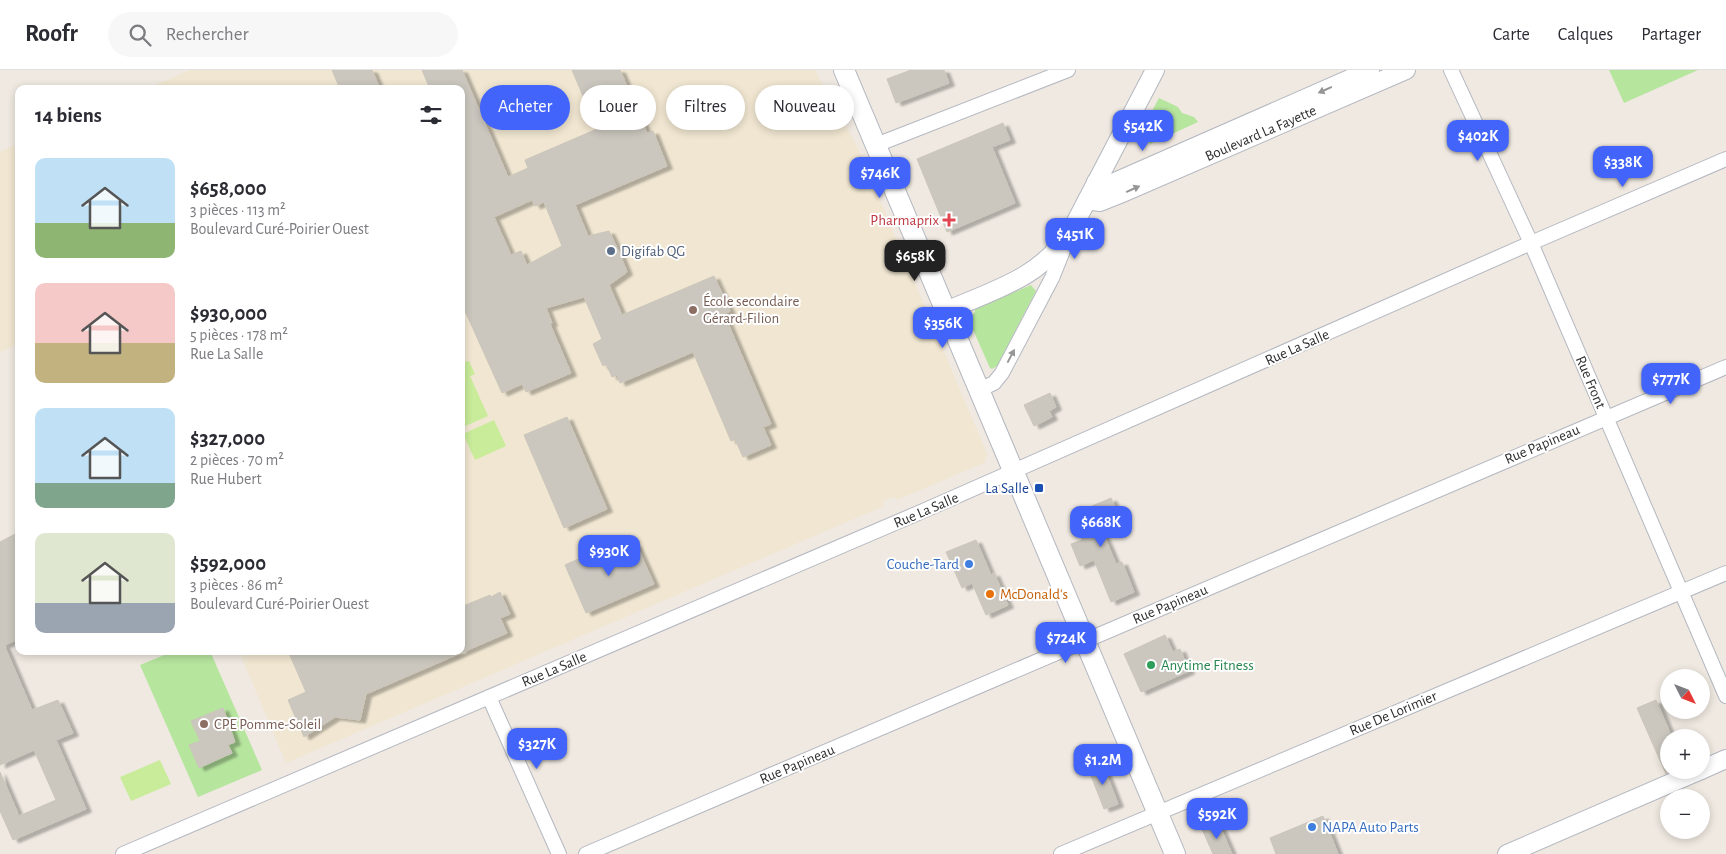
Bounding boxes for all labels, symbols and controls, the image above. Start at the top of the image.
search box [108,12,458,57]
icon: search [126,21,154,49]
text: Roofr [25,22,78,46]
text: Rechercher [166,25,249,44]
text: Carte [1493,26,1530,44]
text: Calques [1558,26,1613,44]
text: Partager [1641,26,1701,44]
chip: Acheter [480,85,570,130]
chip: Louer [580,85,656,130]
chip: Filtres [666,85,745,130]
chip: Nouveau [755,85,854,130]
one-way arrow [1318,86,1332,94]
icon: filters [417,101,445,129]
street label: Boulevard La Fayette [1203,103,1319,164]
text: 14 biens [35,105,102,126]
pin: $542K [1108,109,1178,152]
text: $542K [1123,118,1163,134]
pin: $402K [1443,119,1513,162]
text: $402K [1458,128,1498,144]
pin: $338K [1588,146,1658,188]
text: $338K [1604,154,1642,170]
pin: $746K [845,156,915,199]
text: $746K [860,165,900,181]
icon: home [75,178,135,238]
text: $658,000 [190,178,267,199]
one-way arrow [1126,184,1140,192]
text: 3 pièces · 113 m² [190,202,286,218]
place label: Pharmaprix [870,213,939,228]
marker: Pharmaprix [943,214,955,226]
pin: $451K [1040,218,1110,260]
text: Boulevard Curé-Poirier Ouest [190,221,369,237]
text: $451K [1056,226,1094,242]
pin: $658K [880,240,950,282]
place label: Digifab QG [621,244,685,259]
marker: Digifab QG [605,245,617,257]
text: $658K [895,248,935,264]
place label: École secondaire Gérard-Filion [703,292,799,326]
icon: home [75,303,135,363]
text: $930,000 [190,303,267,324]
marker: École secondaire Gérard-Filion [687,304,699,316]
pin: $356K [908,306,978,349]
text: $356K [924,315,962,331]
text: 5 pièces · 178 m² [190,327,288,343]
street label: Rue La Salle [1263,327,1332,368]
text: Rue La Salle [190,346,263,362]
one-way arrow [1007,348,1015,363]
street label: Rue Front [1573,354,1608,411]
pin: $777K [1636,362,1706,405]
text: $777K [1652,371,1690,387]
street label: Rue Papineau [1502,422,1582,467]
icon: home [75,428,135,488]
text: $327,000 [190,428,265,449]
text: 2 pièces · 70 m² [190,452,284,468]
text: Rue Hubert [190,471,262,487]
place label: La Salle [985,481,1029,496]
marker: La Salle [1033,482,1045,494]
street label: Rue La Salle [892,490,961,531]
pin: $668K [1066,506,1136,548]
text: $668K [1081,514,1121,530]
pin: $930K [574,534,644,577]
text: $930K [589,543,629,559]
icon: home [75,553,135,613]
text: $592,000 [190,553,266,574]
place label: Couche-Tard [887,557,959,572]
marker: Couche-Tard [963,558,975,570]
text: 3 pièces · 86 m² [190,577,283,593]
street label: Rue Papineau [1130,582,1210,627]
place label: McDonald's [1000,587,1068,602]
marker: McDonald's [984,588,996,600]
text: Boulevard Curé-Poirier Ouest [190,596,369,612]
pin: $724K [1031,622,1101,664]
text: $724K [1046,630,1086,646]
street label: Rue La Salle [520,649,589,690]
place label: Anytime Fitness [1161,658,1254,673]
marker: Anytime Fitness [1145,659,1157,671]
north arrow [1660,669,1710,719]
map controls [1660,669,1710,839]
street label: Rue De Lorimier [1347,688,1439,739]
place label: CPE Pomme-Soleil [214,717,321,732]
marker: CPE Pomme-Soleil [198,718,210,730]
pin: $327K [502,728,572,770]
button: + [1660,729,1710,779]
text: $327K [518,736,556,752]
street label: Rue Papineau [757,742,837,787]
pin: $1.2M [1068,744,1138,786]
text: $1.2M [1085,752,1121,768]
button: − [1660,789,1710,839]
pin: $592K [1182,798,1252,840]
text: $592K [1198,806,1236,822]
place label: NAPA Auto Parts [1322,820,1419,835]
marker: NAPA Auto Parts [1306,821,1318,833]

